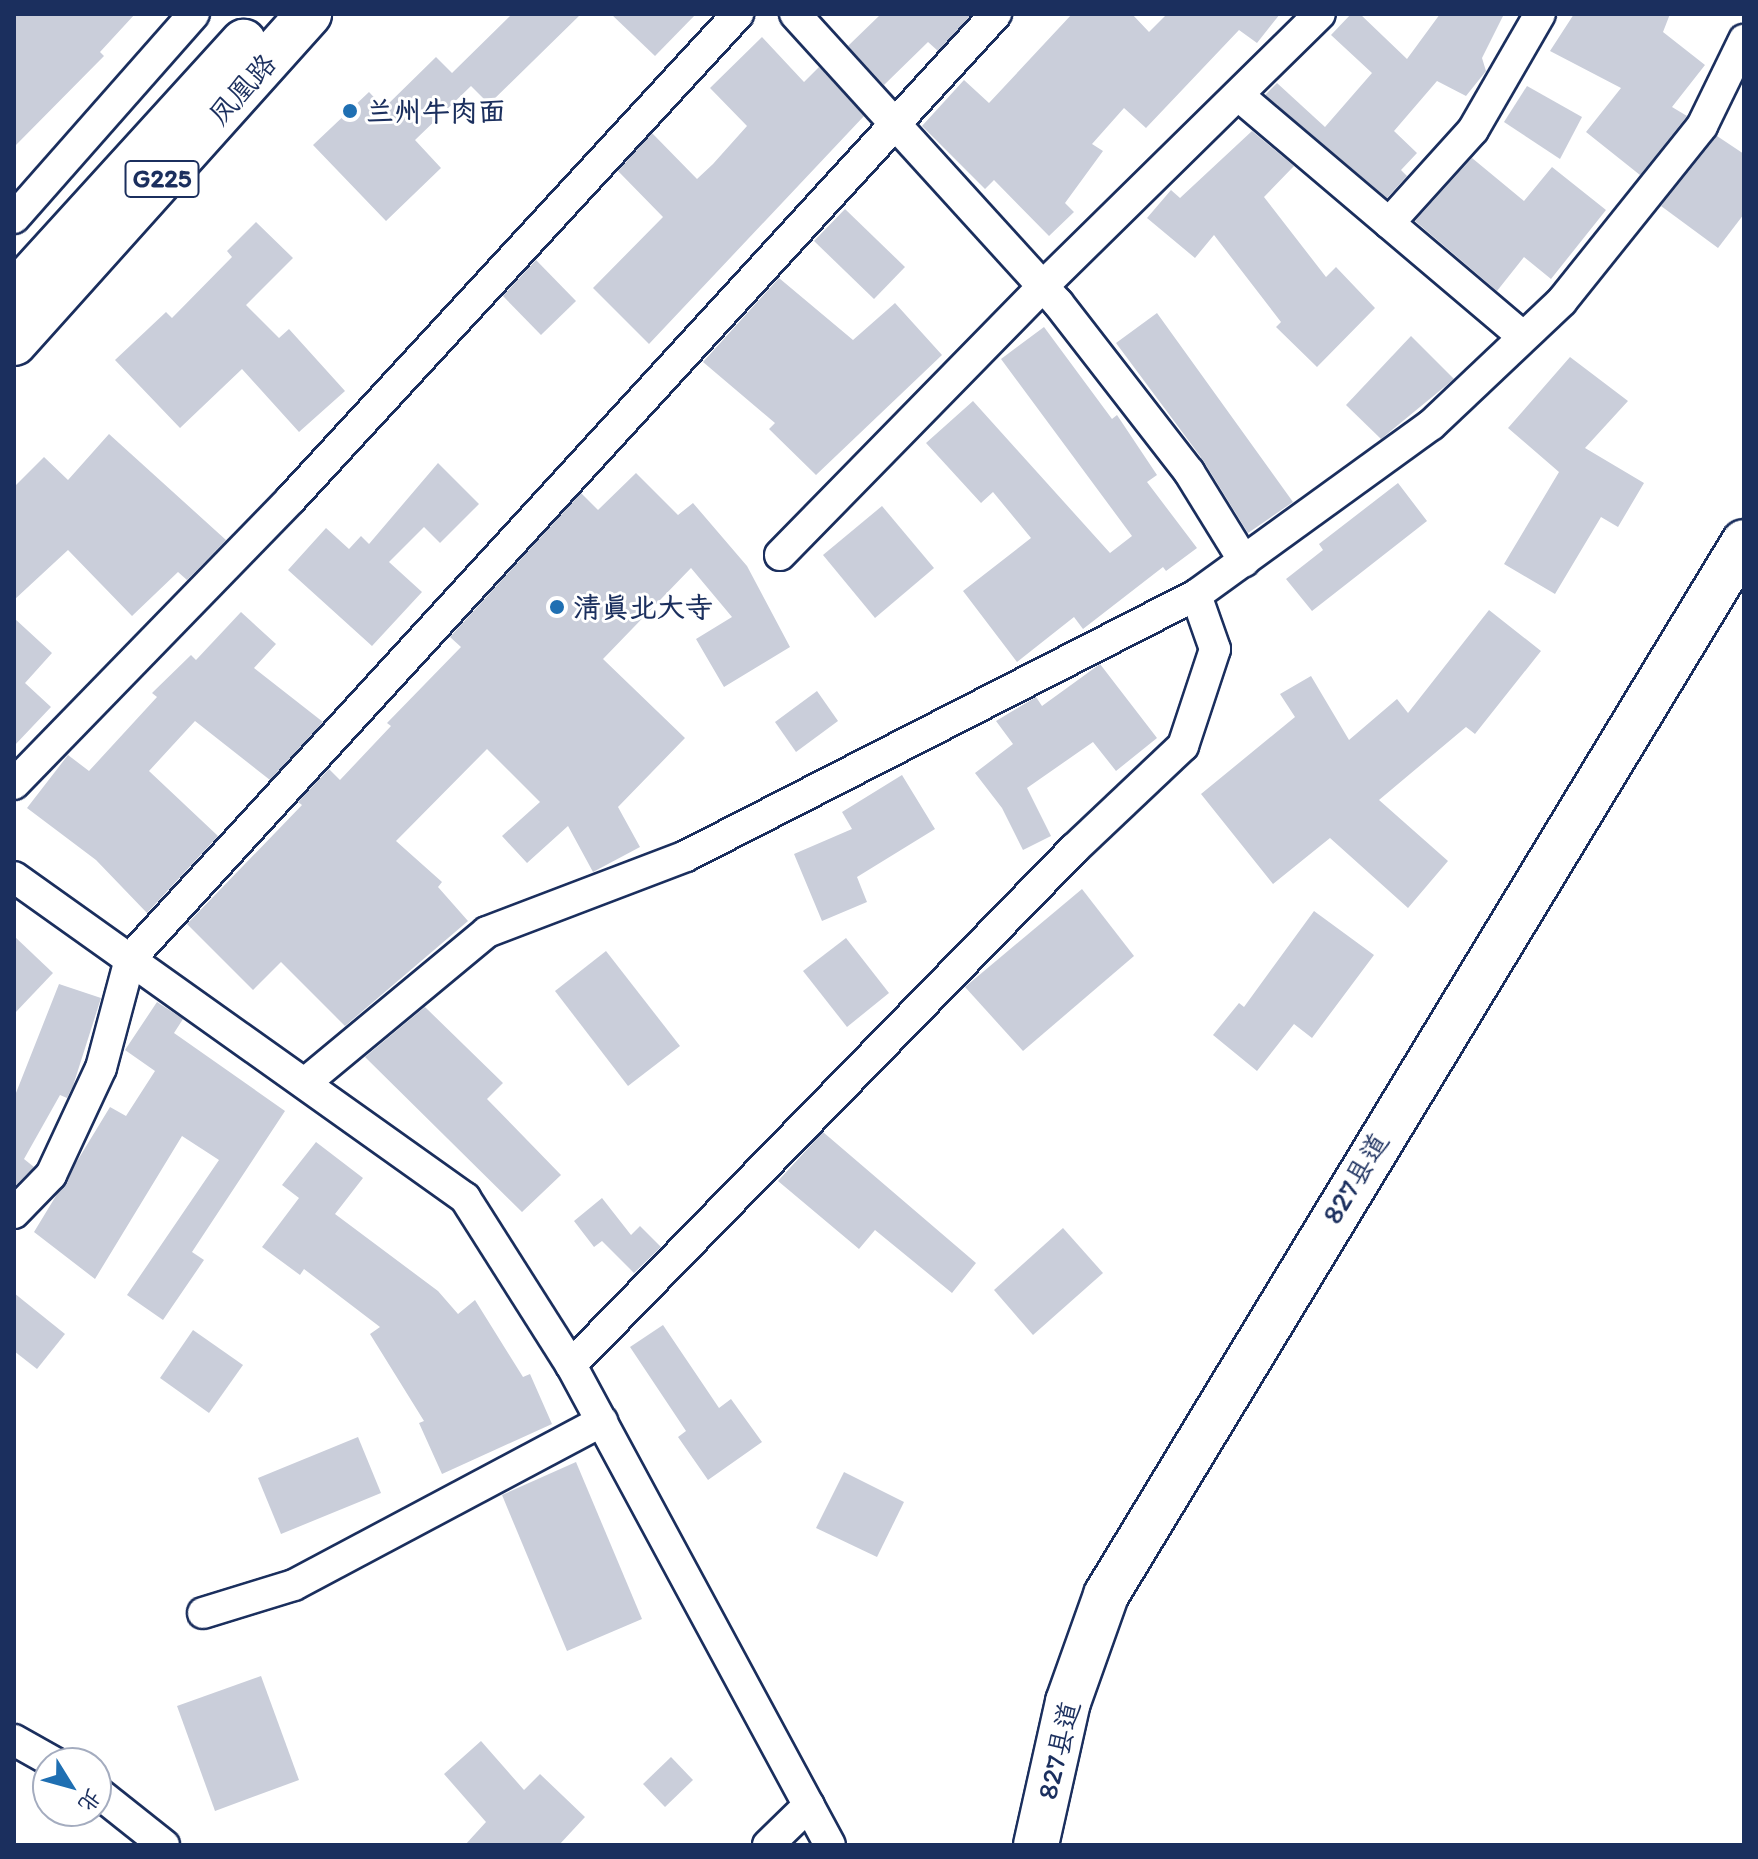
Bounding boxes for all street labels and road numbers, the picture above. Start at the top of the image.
street label: 凤凰路 [201,47,283,131]
road number: G225 [124,157,200,201]
street label: 827县道 [1315,1127,1395,1229]
street label: 827县道 [1030,1697,1086,1803]

